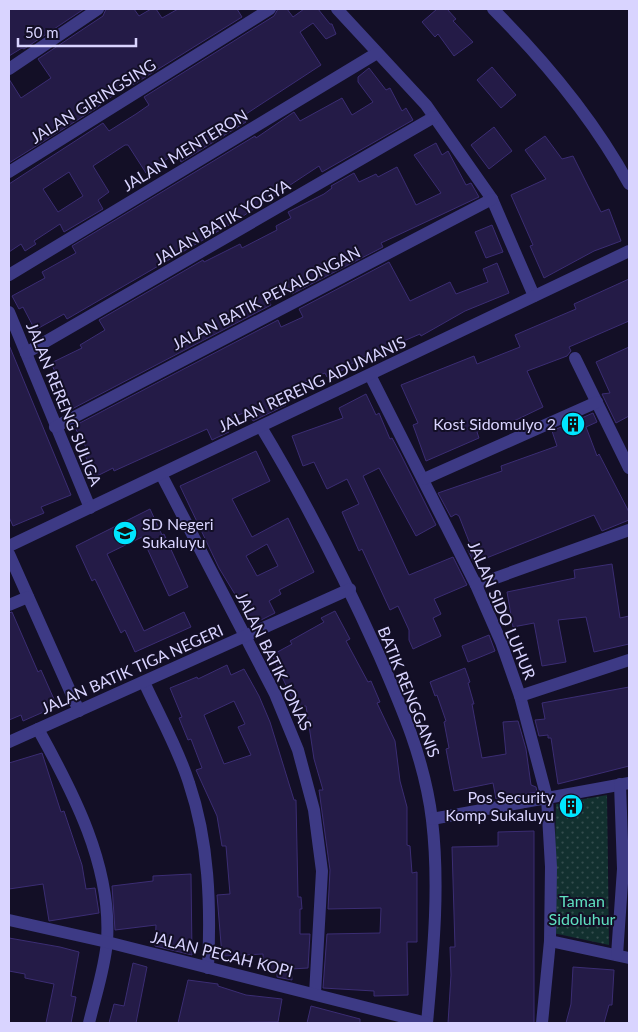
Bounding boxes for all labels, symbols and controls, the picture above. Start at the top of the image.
scale bar [18,15,135,47]
text: 50 m [25,23,59,41]
street label: JALAN GIRINGSING [26,54,159,147]
street label: JALAN MENTERON [119,105,251,194]
street label: JALAN BATIK YOGYA [150,175,293,268]
street label: JALAN BATIK PEKALONGAN [168,242,363,353]
street label: JALAN RERENG SULIGA [23,319,106,489]
street label: JALAN RERENG ADUMANIS [215,332,409,435]
building icon: Kost Sidomulyo 2 [560,411,586,437]
place label: Kost Sidomulyo 2 [433,414,556,433]
place label: SD Negeri Sukaluyu [142,514,214,551]
school or university icon: SD Negeri Sukaluyu [112,520,138,546]
street label: JALAN SIDO LUHUR [465,538,540,682]
street label: JALAN BATIK JONAS [233,588,316,733]
street label: JALAN BATIK TIGA NEGERI [38,620,226,717]
street label: BATIK RENGGANIS [375,624,444,760]
place label: Pos Security Komp Sukaluyu [445,787,555,824]
building icon: Pos Security Komp Sukaluyu [558,793,584,819]
park label: Taman Sidoluhur [549,891,616,928]
street label: JALAN PECAH KOPI [149,927,295,980]

